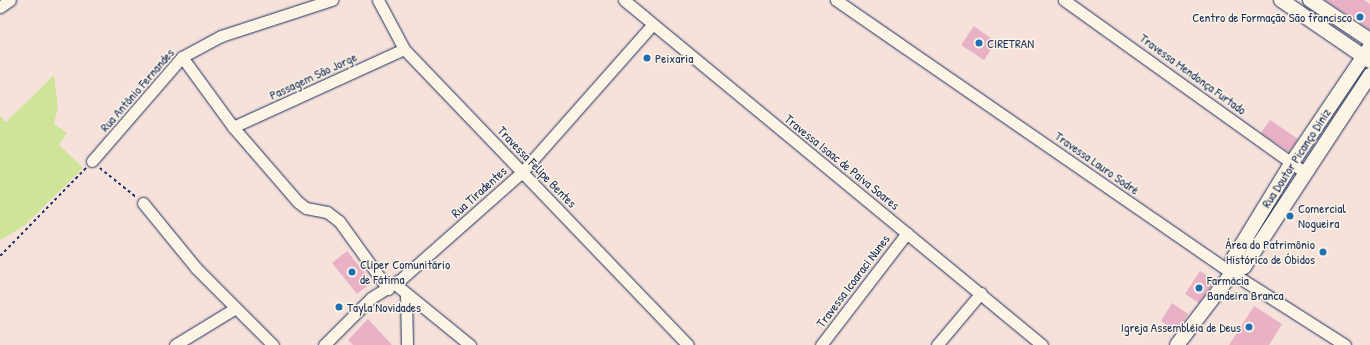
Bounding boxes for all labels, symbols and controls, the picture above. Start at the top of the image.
place label: Centro de Formação São francisco [1192,9,1352,25]
marker: Centro de Formação São francisco [1355,12,1365,22]
street label: Travessa Mendonça Furtado [1137,30,1249,118]
place label: CIRETRAN [987,35,1034,51]
marker: CIRETRAN [974,38,984,48]
street label: Rua Antônio Fernandes [97,45,177,135]
street label: Passagem São Jorge [267,49,359,103]
place label: Peixaria [655,50,693,66]
marker: Peixaria [642,53,652,63]
street label: Rua Doutor Picanço Diniz [1258,105,1334,211]
street label: Travessa Isaac de Paiva Soares [781,111,903,213]
street label: Travessa Felipe Bentes [494,123,580,211]
street label: Travessa Lauro Sodré [1052,128,1142,198]
street label: Rua Tiradentes [448,163,510,221]
place label: Comercial Nogueira [1298,201,1346,232]
marker: Comercial Nogueira [1285,211,1295,221]
street label: Travessa Icoaraci Nunes [813,231,893,331]
place label: Área do Patrimônio Histórico de Óbidos [1225,237,1315,268]
marker: Área do Patrimônio Histórico de Óbidos [1318,247,1328,257]
place label: Clíper Comunitário de Fátima [360,257,450,288]
marker: Clíper Comunitário de Fátima [347,267,357,277]
place label: Farmácia Bandeira Branca [1207,273,1284,304]
marker: Farmácia Bandeira Branca [1194,283,1204,293]
place label: Tayla Novidades [347,299,421,315]
marker: Tayla Novidades [334,302,344,312]
place label: Igreja Assembléia de Deus [1121,319,1241,335]
marker: Igreja Assembléia de Deus [1244,322,1254,332]

